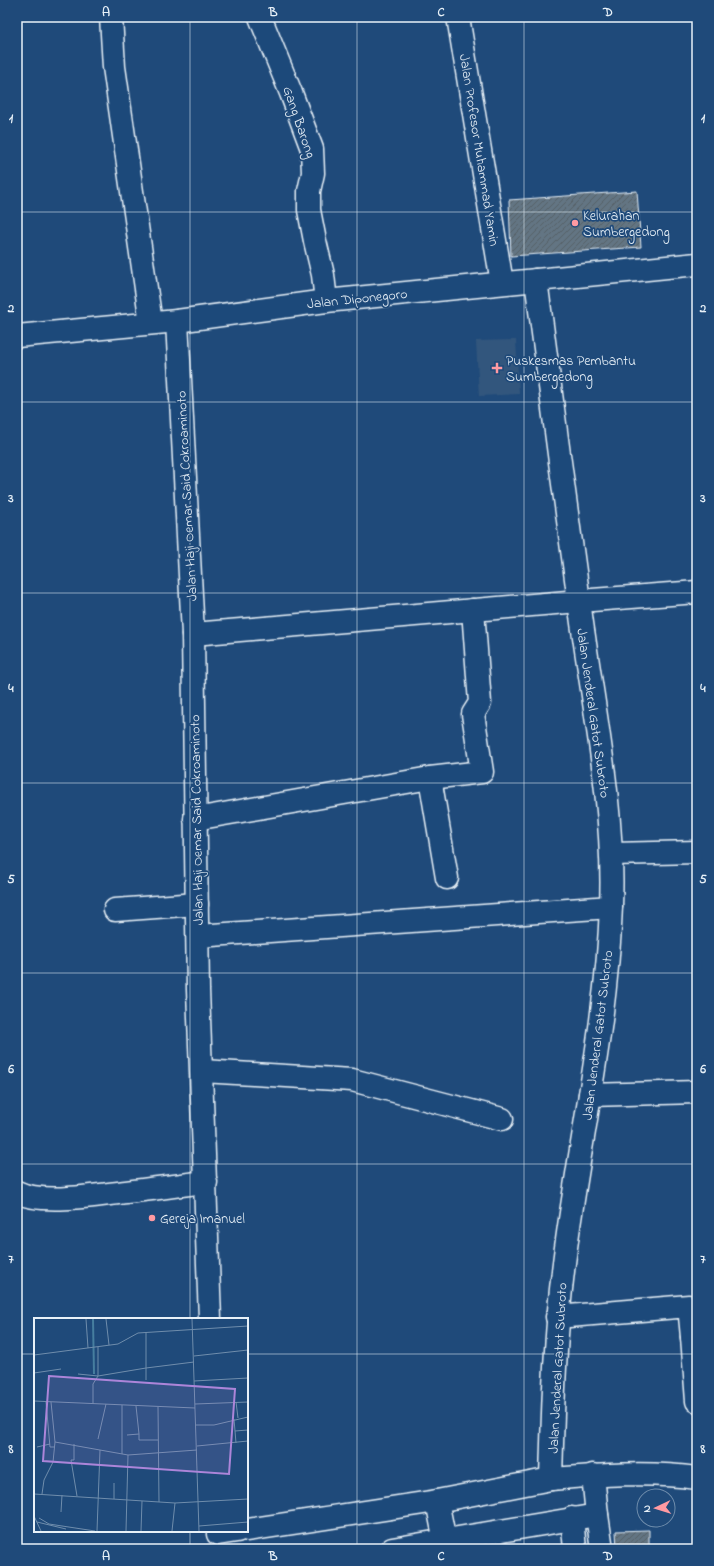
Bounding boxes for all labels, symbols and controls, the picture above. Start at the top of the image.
text: A [102,3,110,22]
text: B [268,3,278,22]
text: C [437,3,445,22]
text: D [602,3,613,22]
street label: Jalan Profesor Muhammad Yamin [453,53,504,248]
street label: Gang Barong [276,84,321,162]
text: 1 [9,109,14,128]
text: 1 [701,109,706,128]
place label: Kelurahan Sumbergedong [583,206,670,244]
marker: Kelurahan Sumbergedong [570,218,580,228]
street label: Jalan Diponegoro [306,284,408,316]
text: 2 [7,299,15,318]
text: 2 [699,299,707,318]
place label: Puskesmas Pembantu Sumbergedong [506,351,636,389]
marker: Puskesmas Pembantu Sumbergedong [491,362,503,374]
street label: Jalan Haji Oemar Said Cokroaminoto [171,390,204,602]
text: 3 [7,489,14,508]
text: 3 [699,489,706,508]
street label: Jalan Jenderal Gatot Subroto [570,627,615,799]
text: 4 [7,679,14,698]
text: 4 [699,679,706,698]
street label: Jalan Haji Oemar Said Cokroaminoto [185,714,210,926]
text: 5 [7,870,15,889]
text: 5 [699,870,707,889]
street label: Jalan Jenderal Gatot Subroto [578,949,619,1121]
text: 6 [7,1060,14,1079]
text: 6 [699,1060,706,1079]
place label: Gereja Imanuel [160,1209,245,1230]
marker: Gereja Imanuel [147,1213,157,1223]
text: 7 [8,1250,14,1269]
text: 7 [700,1250,706,1269]
street label: Jalan Jenderal Gatot Subroto [544,1282,573,1454]
inset map [34,1318,248,1532]
text: 8 [8,1440,14,1459]
text: 8 [700,1440,706,1459]
north arrow [636,1488,676,1528]
text: N [639,1504,655,1513]
text: A [102,1547,110,1566]
text: B [268,1547,278,1566]
text: C [437,1547,445,1566]
text: D [602,1547,613,1566]

